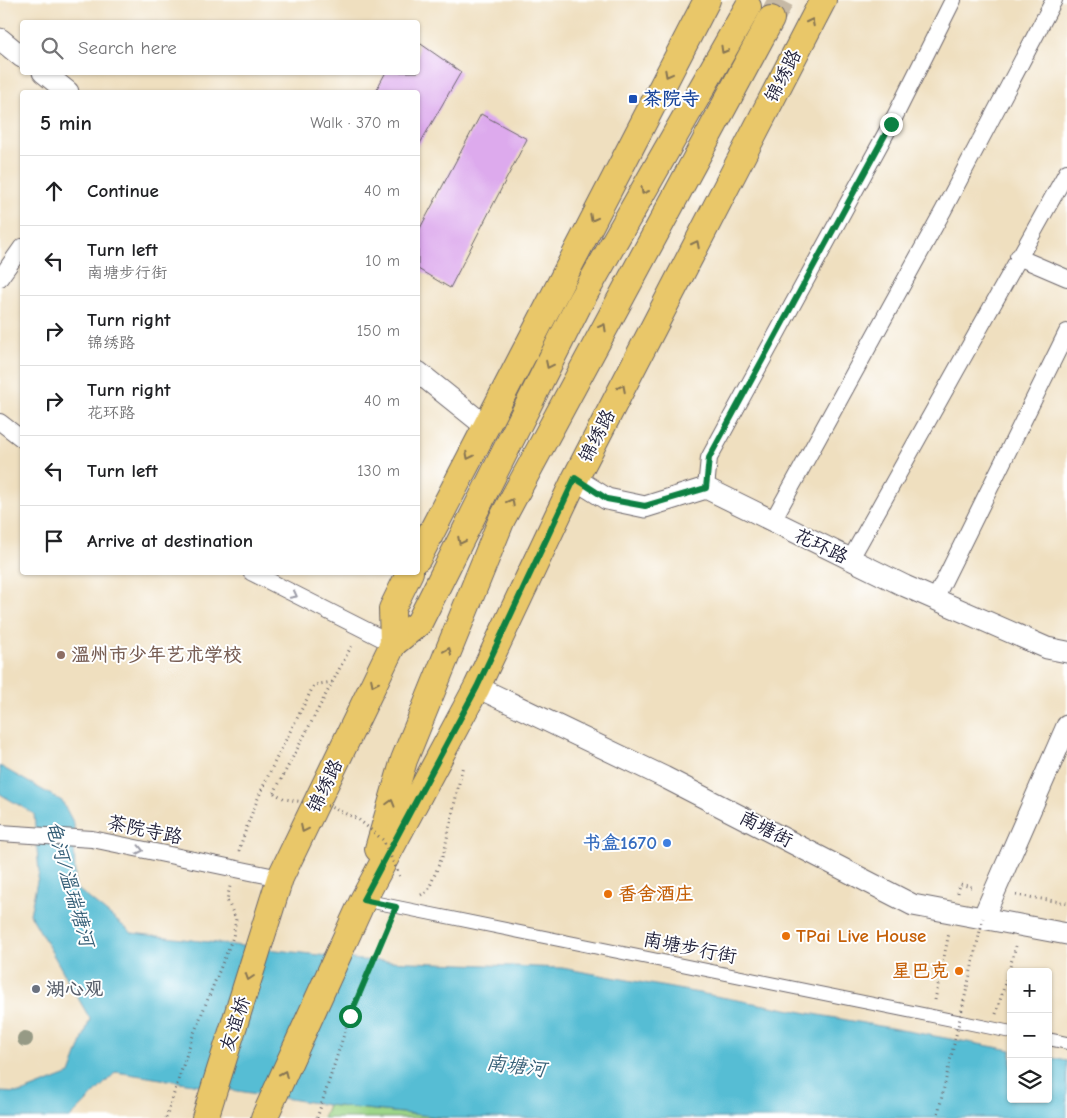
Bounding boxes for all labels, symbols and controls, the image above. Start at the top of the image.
one-way arrow [805,18,815,27]
search box [20,20,420,75]
icon: search [38,34,66,62]
text: Search here [78,37,177,59]
one-way arrow [720,44,730,53]
street label: 锦绣路 [760,46,806,106]
one-way arrow [664,69,674,78]
place label: 茶院寺 [643,88,700,110]
marker: 茶院寺 [627,93,639,105]
text: 5 min [40,111,92,135]
route end [880,113,903,136]
text: Walk · 370 m [310,114,400,132]
icon: ahead [40,177,68,205]
text: Continue [87,180,159,202]
text: 40 m [364,182,400,200]
one-way arrow [640,186,650,195]
one-way arrow [589,213,599,222]
text: Turn left [87,239,158,261]
one-way arrow [690,240,700,249]
icon: left [40,247,68,275]
text: 10 m [365,252,400,270]
text: 南塘步行街 [87,264,167,282]
text: Turn right [87,309,171,331]
icon: right [40,317,68,345]
text: 150 m [357,322,400,340]
one-way arrow [597,323,607,332]
text: 锦绣路 [87,334,135,352]
one-way arrow [546,359,556,368]
text: Turn right [87,379,171,401]
one-way arrow [616,385,626,394]
icon: right [40,387,68,415]
text: 40 m [364,392,400,410]
text: 花环路 [87,404,135,422]
street label: 锦绣路 [574,406,620,466]
one-way arrow [465,450,475,459]
icon: left [40,457,68,485]
text: Turn left [87,460,158,482]
text: 130 m [357,462,400,480]
one-way arrow [505,498,515,507]
street label: 花环路 [791,524,851,568]
icon: arrive [40,527,68,555]
text: Arrive at destination [87,530,253,552]
one-way arrow [457,536,467,545]
one-way arrow [289,589,298,599]
place label: 温州市少年艺术学校 [71,644,242,666]
one-way arrow [442,647,452,656]
marker: 温州市少年艺术学校 [55,649,67,661]
one-way arrow [370,678,381,687]
street label: 锦绣路 [303,756,347,816]
one-way arrow [386,800,396,808]
street label: 南塘街 [736,806,796,852]
street label: 茶院寺路 [106,811,184,849]
water label: 龟河/温瑞塘河 [41,819,100,952]
one-way arrow [300,824,310,833]
place label: 书盒1670 [582,832,657,854]
marker: 书盒1670 [661,837,673,849]
one-way arrow [135,844,144,854]
place label: 香舍酒庄 [618,883,694,905]
marker: 香舍酒庄 [602,888,614,900]
place label: TPai Live House [796,925,926,947]
street label: 南塘步行街 [641,928,739,968]
marker: TPai Live House [780,930,792,942]
place label: 星巴克 [892,960,949,982]
marker: 星巴克 [953,965,965,977]
map controls [1007,968,1052,1103]
button: + [1007,968,1052,1013]
one-way arrow [245,973,255,981]
place label: 湖心观 [46,978,103,1000]
marker: 湖心观 [30,983,42,995]
street label: 友谊桥 [216,993,254,1055]
route start [339,1005,362,1028]
button: − [1007,1013,1052,1058]
water label: 南塘河 [485,1051,550,1081]
button: layers [1007,1058,1052,1103]
one-way arrow [277,1070,288,1079]

